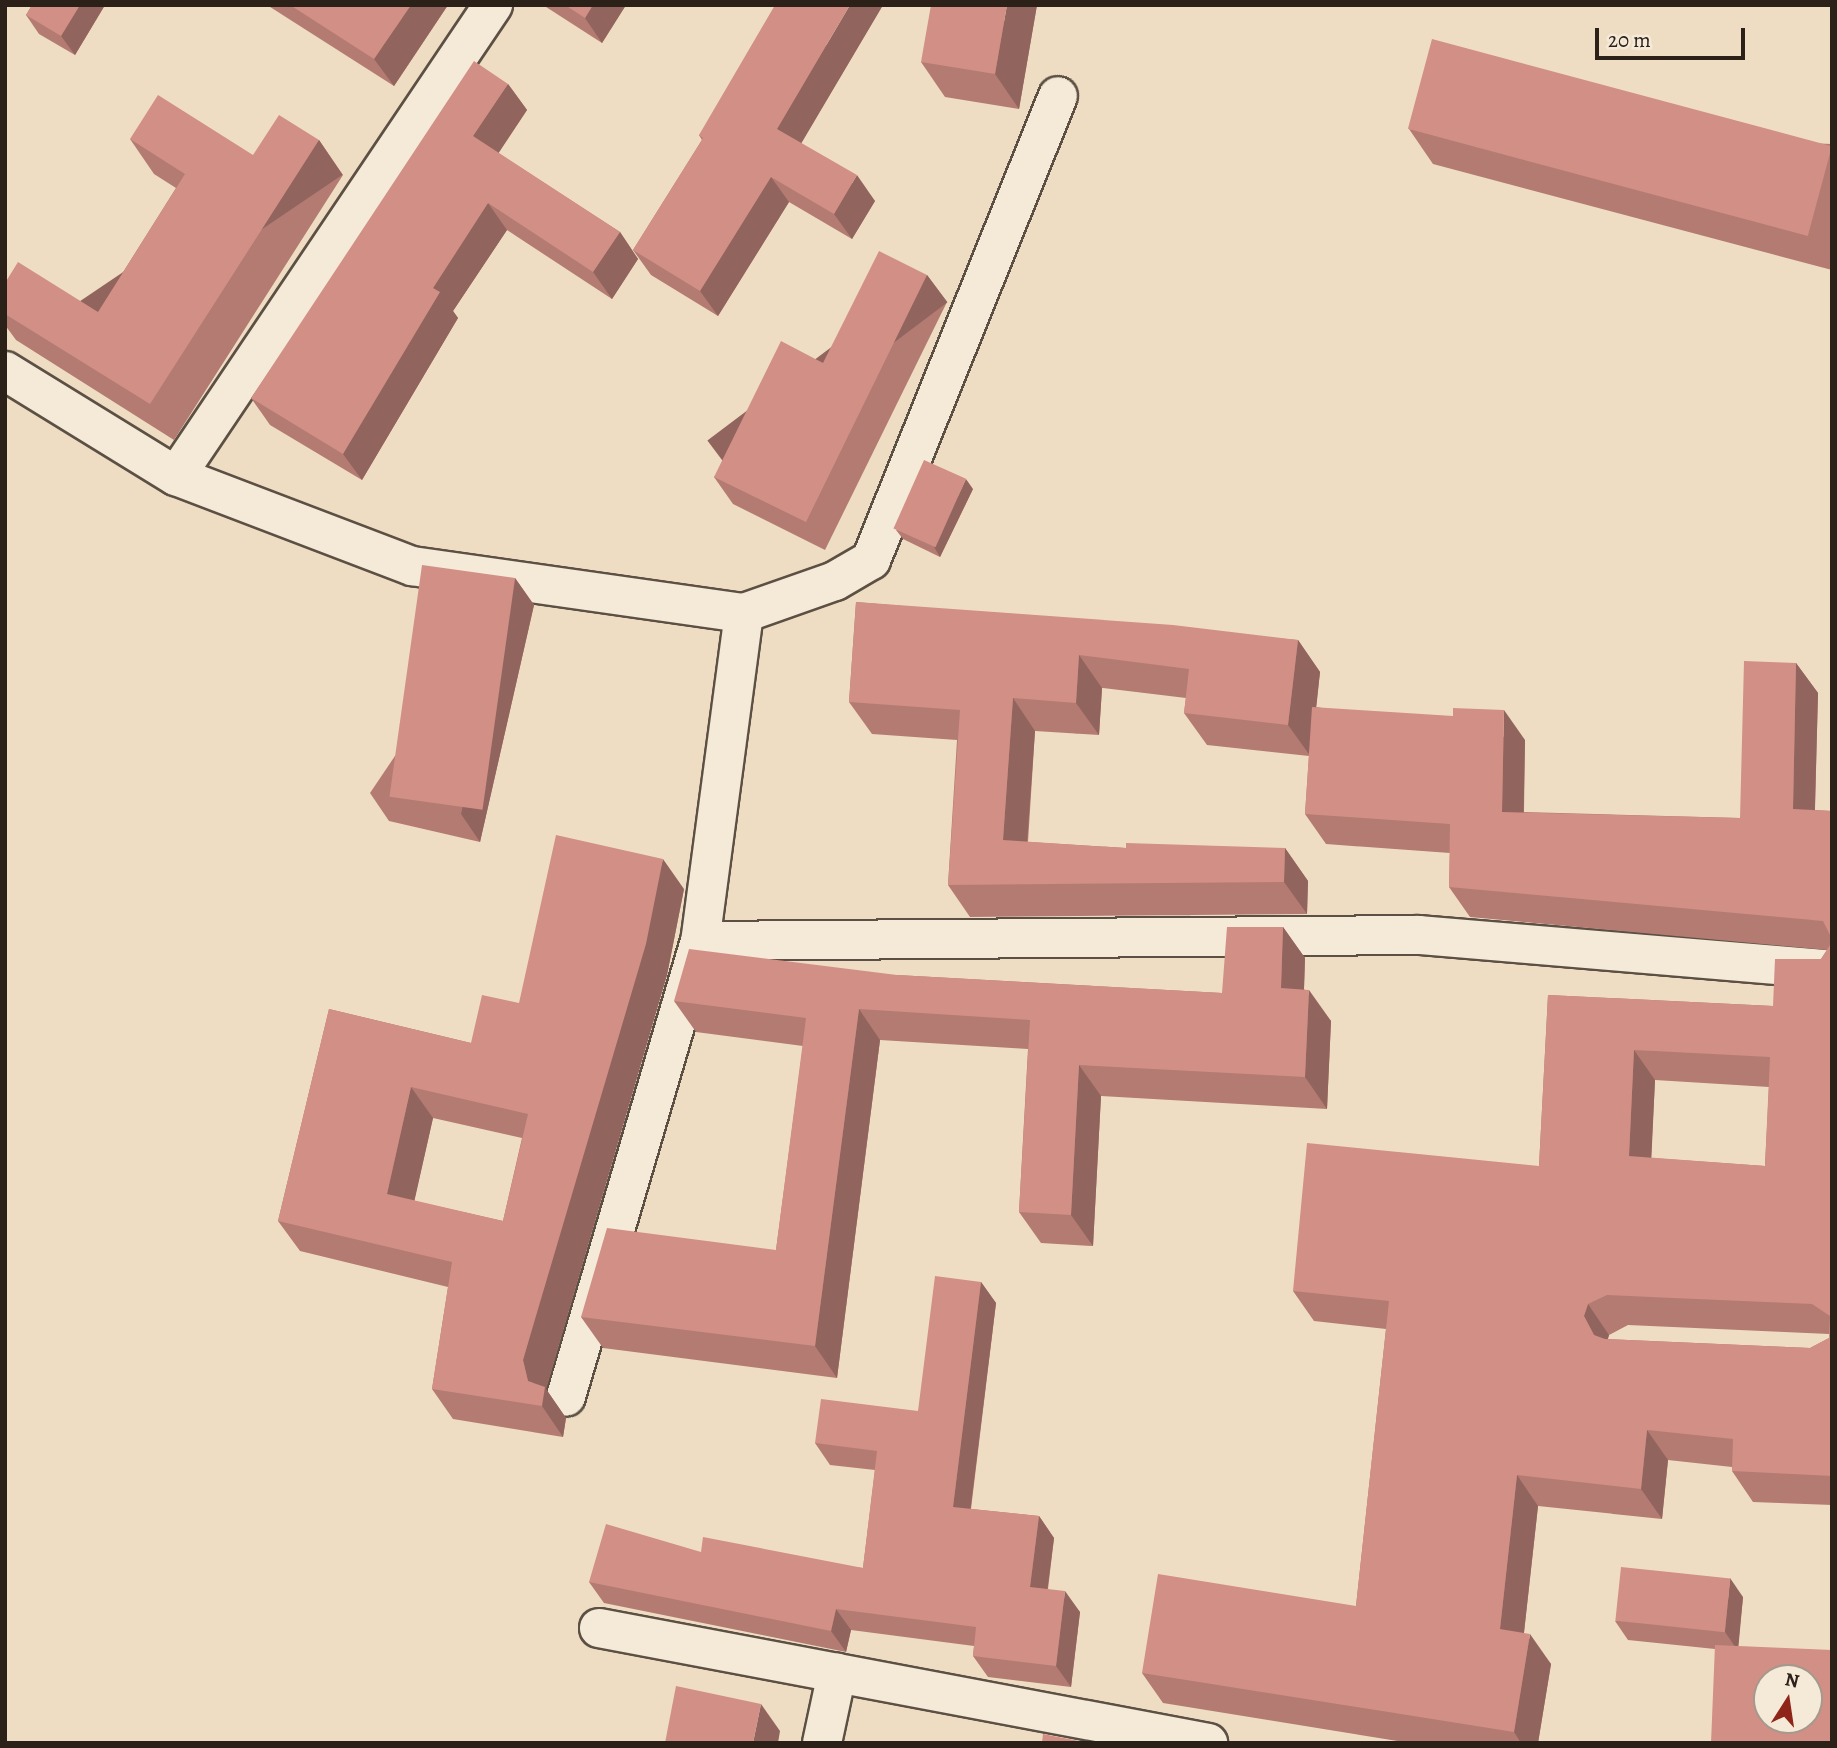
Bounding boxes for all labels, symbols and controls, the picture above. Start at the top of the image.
scale bar [1599,14,1750,58]
text: 20 m [1608,26,1651,54]
north arrow [1753,1664,1823,1734]
text: N [1782,1666,1801,1695]

